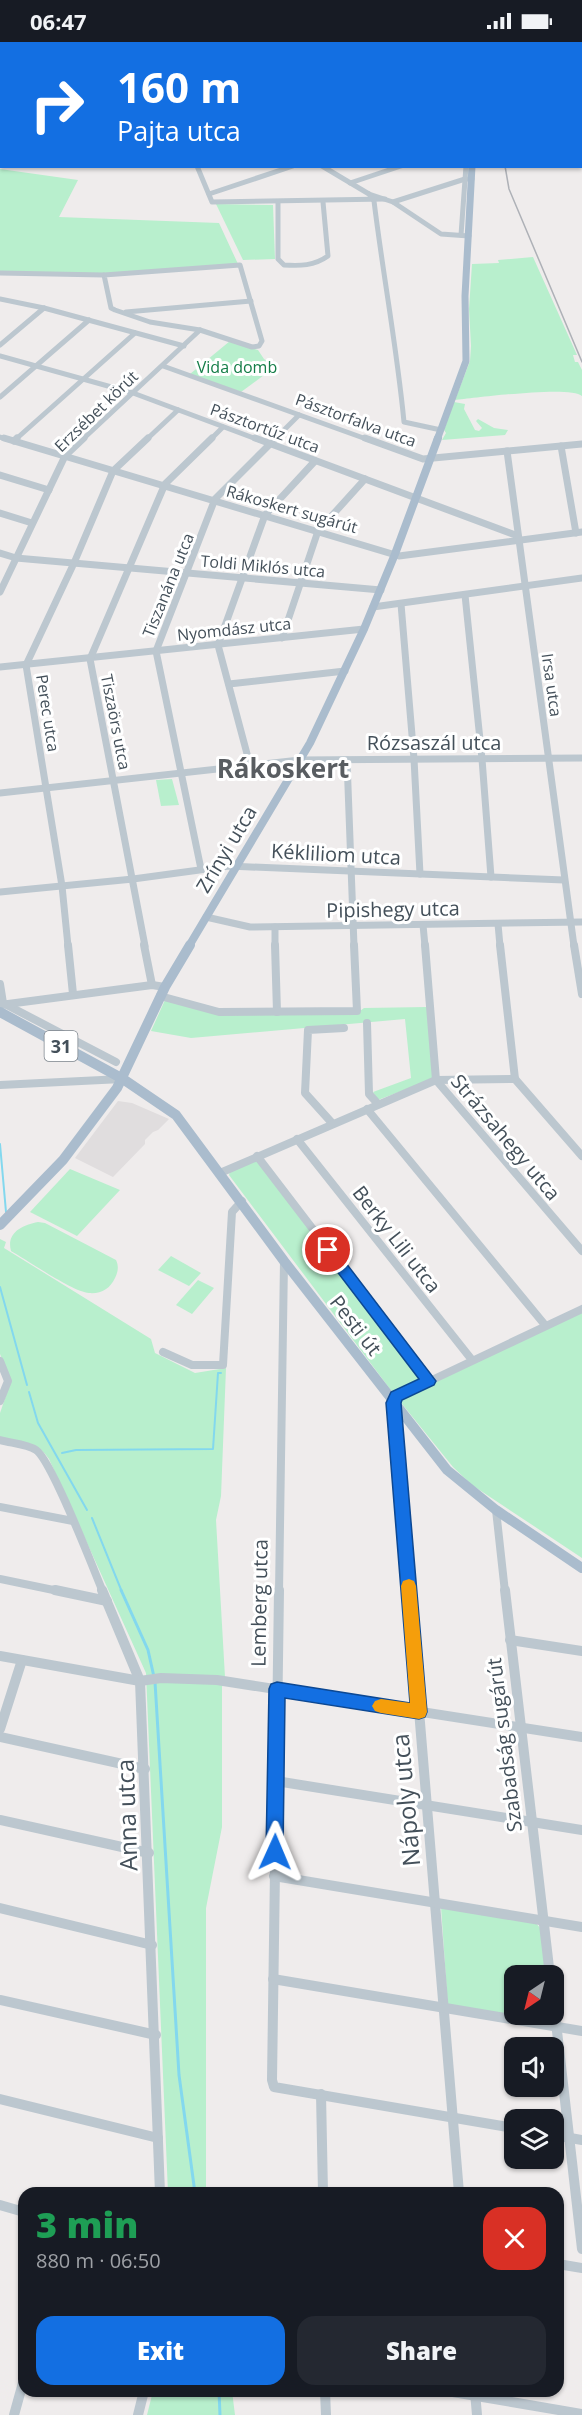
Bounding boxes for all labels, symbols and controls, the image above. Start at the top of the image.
text: 06:47 [30,6,87,36]
text: 160 m [117,58,241,115]
icon: right [18,66,96,144]
text: Pajta utca [117,112,241,149]
park label: Vida domb [197,356,277,378]
street label: Erzsébet körút [49,365,143,457]
street label: Pásztorfalva utca [293,388,419,452]
street label: Pásztortűz utca [207,398,323,458]
street label: Rákoskert sugárút [224,480,360,538]
street label: Tiszanána utca [137,530,199,640]
street label: Toldi Miklós utca [200,550,326,582]
street label: Nyomdász utca [176,612,292,646]
street label: Irsa utca [537,652,567,718]
street label: Tiszaörs utca [96,672,136,772]
street label: Perec utca [31,673,65,753]
street label: Rózsaszál utca [367,729,501,756]
district label: Rákoskert [217,750,349,786]
street label: Zrínyi utca [189,800,263,898]
street label: Kékliliom utca [270,837,402,871]
street label: Pipishegy utca [326,894,460,924]
road number: 31 [44,1031,78,1061]
street label: Strázsahegy utca [445,1068,567,1206]
street label: Berky Lili utca [347,1180,447,1298]
pin [302,1224,353,1275]
icon: arrive [311,1233,344,1266]
street label: Pesti út [324,1289,388,1361]
street label: Lemberg utca [244,1539,274,1667]
street label: Szabadság sugárút [480,1656,528,1834]
street label: Nápoly utca [383,1732,427,1868]
street label: Anna utca [108,1758,144,1872]
position arrow [243,1820,307,1884]
north arrow [504,1965,564,2025]
map controls [504,1965,564,2169]
button: sound [504,2037,564,2097]
button: layers [504,2109,564,2169]
text: 3 min [36,2200,138,2249]
button: close [483,2207,546,2270]
text: 880 m · 06:50 [36,2247,161,2274]
button: Exit [36,2316,285,2385]
button: Share [297,2316,546,2385]

